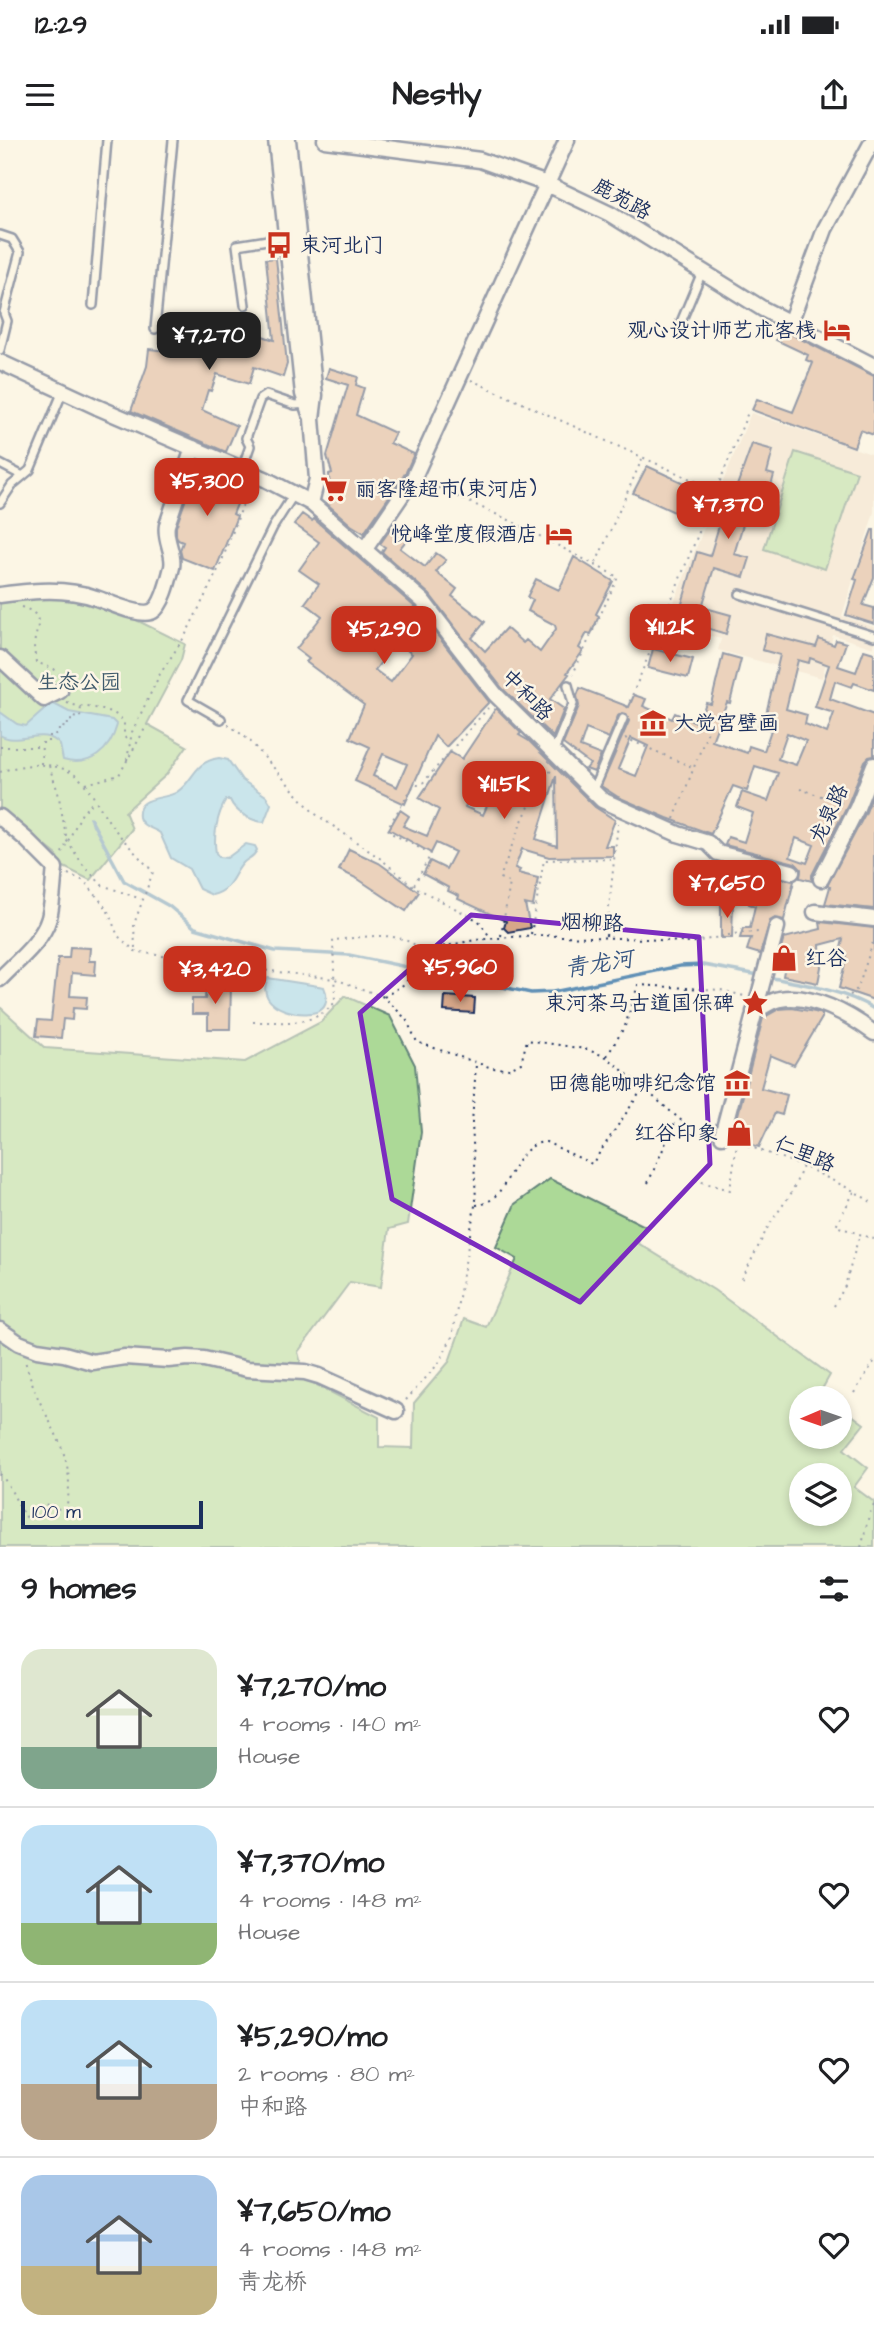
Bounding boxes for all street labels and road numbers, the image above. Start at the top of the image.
street label: 鹿苑路 [587,171,657,227]
street label: 中和路 [494,662,560,728]
street label: 龙泉路 [803,779,855,849]
street label: 烟柳路 [560,907,624,939]
street label: 仁里路 [770,1129,840,1179]

